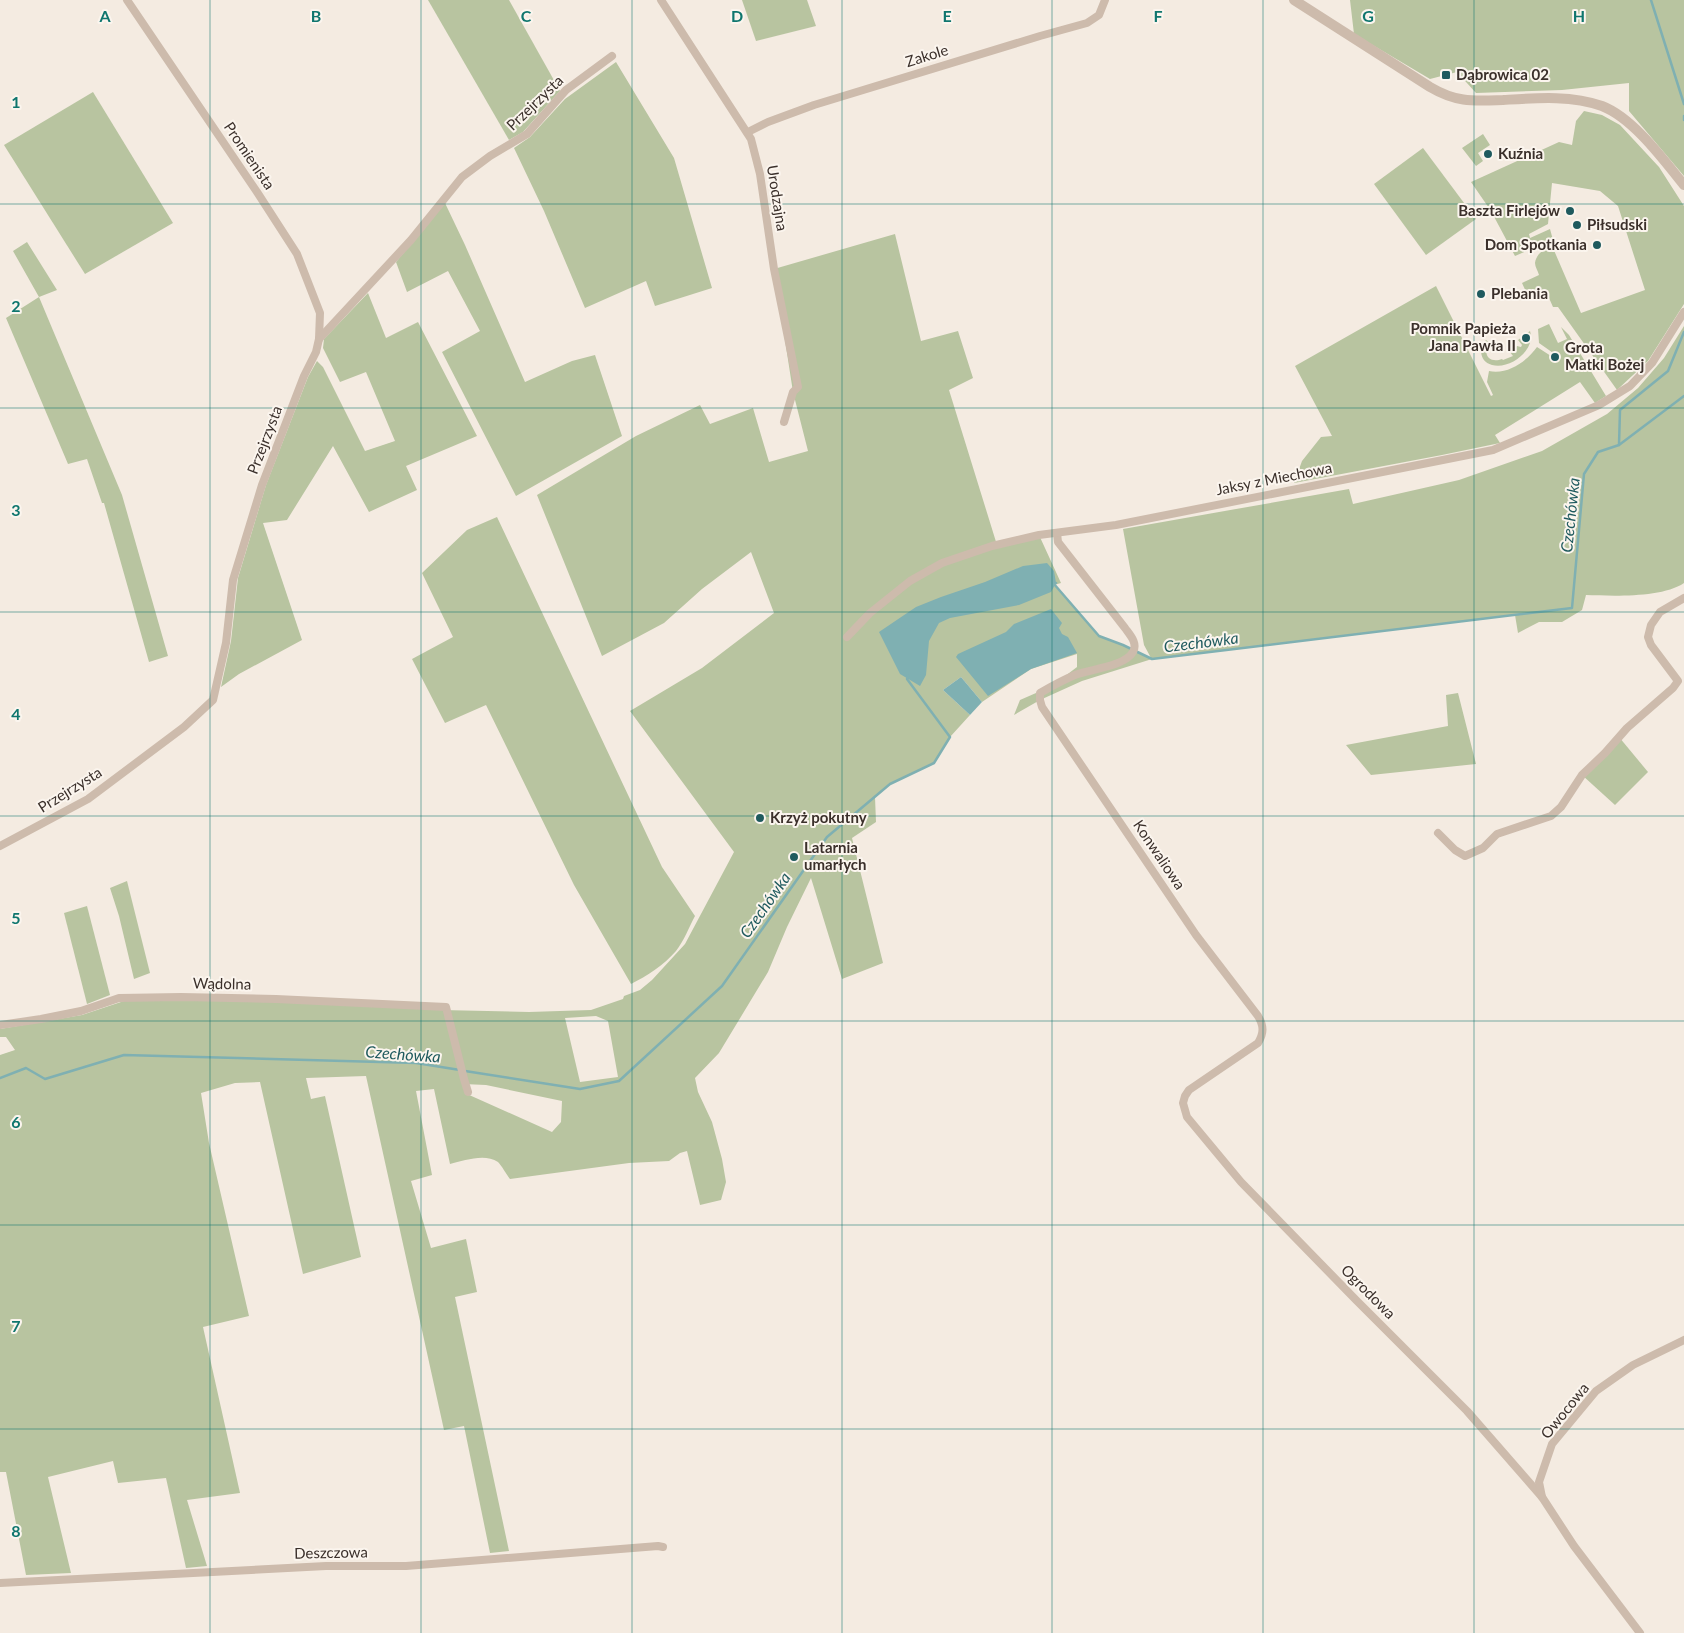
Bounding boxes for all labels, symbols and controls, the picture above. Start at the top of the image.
text: A [98,6,111,25]
text: B [311,6,321,25]
text: C [521,6,532,25]
text: D [731,6,743,25]
text: E [942,6,952,25]
text: F [1153,6,1163,25]
text: G [1362,6,1374,25]
text: H [1573,6,1585,25]
street label: Zakole [903,40,950,70]
place label: Dąbrowica 02 [1456,65,1549,83]
marker: Dąbrowica 02 [1440,69,1452,81]
street label: Przejrzysta [502,71,566,134]
text: 1 [11,92,21,111]
street label: Promienista [221,118,279,193]
place label: Kuźnia [1498,144,1543,162]
marker: Kuźnia [1482,148,1494,160]
street label: Urodzajna [764,164,792,232]
place label: Baszta Firlejów [1458,201,1560,219]
marker: Baszta Firlejów [1564,205,1576,217]
place label: Piłsudski [1587,215,1647,233]
marker: Piłsudski [1571,219,1583,231]
place label: Dom Spotkania [1485,235,1587,253]
marker: Dom Spotkania [1591,239,1603,251]
place label: Plebania [1491,284,1548,302]
marker: Plebania [1475,288,1487,300]
text: 2 [11,296,21,315]
place label: Pomnik Papieża Jana Pawła II [1410,319,1516,354]
marker: Pomnik Papieża Jana Pawła II [1520,332,1532,344]
place label: Grota Matki Bożej [1565,338,1645,373]
marker: Grota Matki Bożej [1549,351,1561,363]
street label: Przejrzysta [243,403,285,476]
street label: Jaksy z Miechowa [1214,458,1333,498]
water label: Czechówka [1556,477,1583,553]
text: 3 [11,500,21,519]
water label: Czechówka [1162,627,1239,656]
text: 4 [11,704,21,723]
street label: Przejrzysta [34,763,105,816]
place label: Krzyż pokutny [770,808,867,826]
marker: Krzyż pokutny [754,812,766,824]
street label: Konwaliowa [1130,816,1190,893]
place label: Latarnia umarłych [804,838,867,873]
marker: Latarnia umarłych [788,851,800,863]
water label: Czechówka [735,868,794,941]
text: 5 [11,908,21,927]
street label: Wądolna [193,973,251,993]
water label: Czechówka [365,1041,441,1066]
text: 6 [11,1112,21,1131]
street label: Ogrodowa [1338,1260,1400,1322]
text: 7 [11,1316,21,1335]
street label: Owocowa [1536,1379,1592,1442]
text: 8 [11,1521,21,1540]
street label: Deszczowa [294,1542,368,1562]

